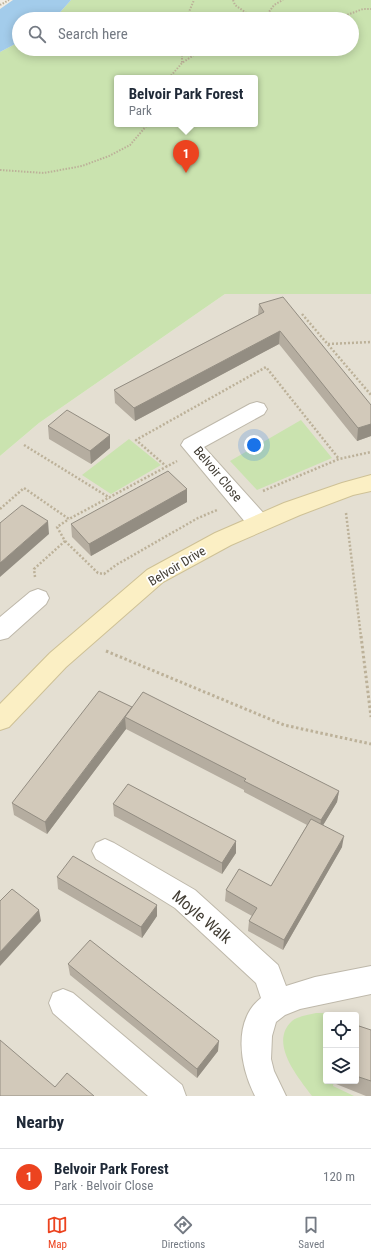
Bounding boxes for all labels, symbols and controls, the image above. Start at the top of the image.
search box [12,12,359,56]
icon: search [26,23,48,45]
text: Search here [58,25,128,43]
popup [114,75,258,127]
text: Belvoir Park Forest [129,85,243,103]
text: Park [129,103,152,118]
pin: 1 [173,140,199,173]
your location [244,435,264,455]
street label: Belvoir Close [191,444,245,504]
street label: Belvoir Drive [146,543,208,589]
street label: Moyle Walk [168,887,236,948]
map controls [323,1012,359,1084]
button: locate [323,1012,359,1048]
button: layers [323,1048,359,1084]
text: Nearby [16,1112,64,1132]
text: Belvoir Park Forest [54,1160,169,1178]
text: 1 [26,1169,32,1184]
text: 120 m [323,1169,355,1184]
text: Park · Belvoir Close [54,1178,153,1193]
tab: Map [46,1214,68,1251]
tab: Directions [161,1214,205,1251]
tab: Saved [298,1214,325,1251]

